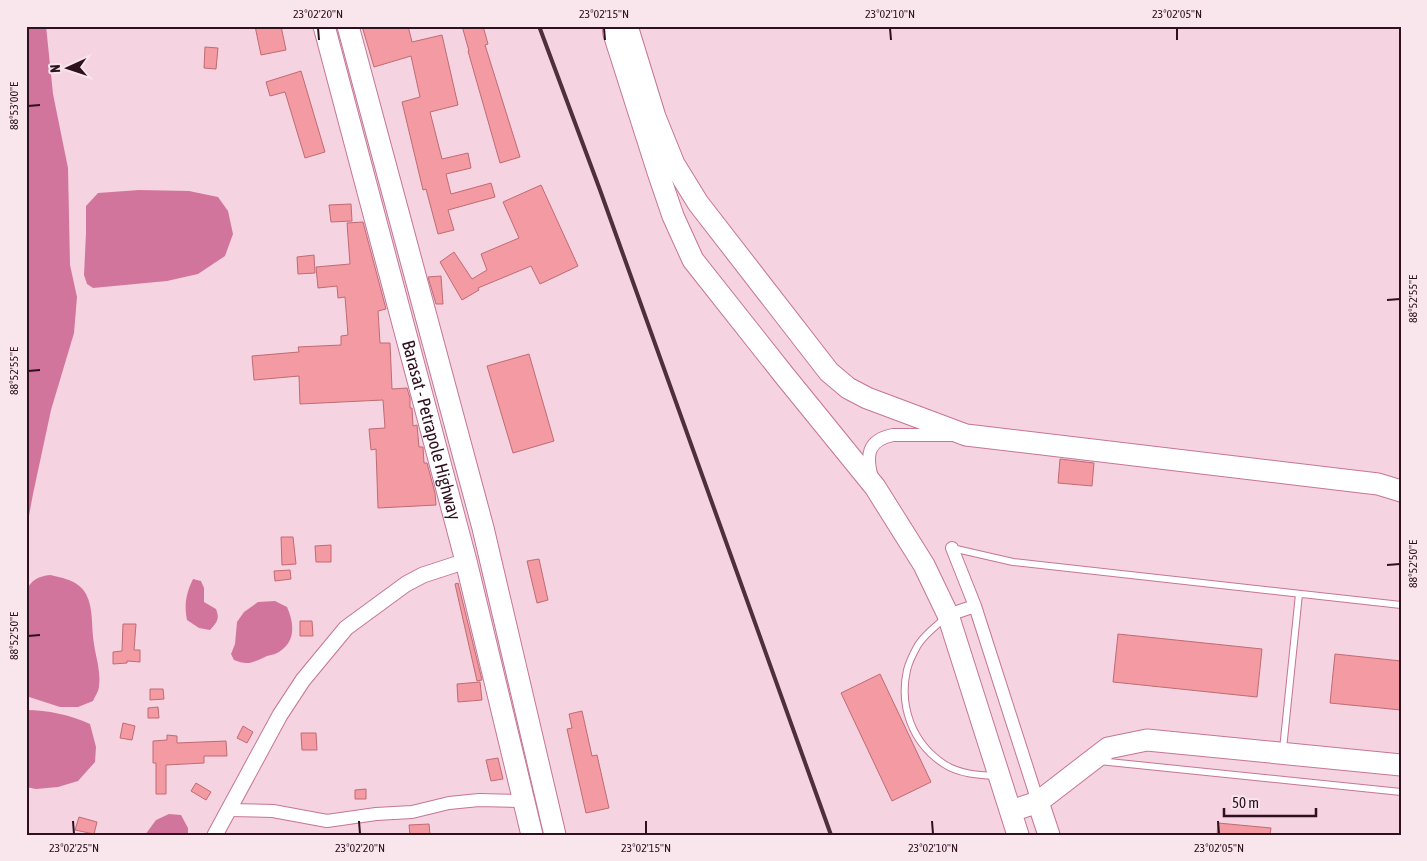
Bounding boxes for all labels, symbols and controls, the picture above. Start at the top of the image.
text: 23°02'20"N [293,7,343,21]
text: 23°02'15"N [579,7,629,21]
text: 23°02'10"N [865,7,915,21]
text: 23°02'05"N [1152,7,1202,21]
north arrow [42,42,92,92]
text: N [47,64,63,73]
text: 88°53'00"E [7,82,21,130]
text: 88°52'55"E [1406,275,1420,323]
street label: Barasat - Petrapole Highway [398,338,466,522]
text: 88°52'55"E [7,347,21,395]
text: 88°52'50"E [1406,540,1420,588]
text: 88°52'50"E [7,612,21,660]
scale bar [1224,786,1317,818]
text: 50 m [1232,794,1259,811]
text: 23°02'25"N [49,841,99,855]
text: 23°02'20"N [335,841,385,855]
text: 23°02'15"N [621,841,671,855]
text: 23°02'10"N [908,841,958,855]
text: 23°02'05"N [1194,841,1244,855]

